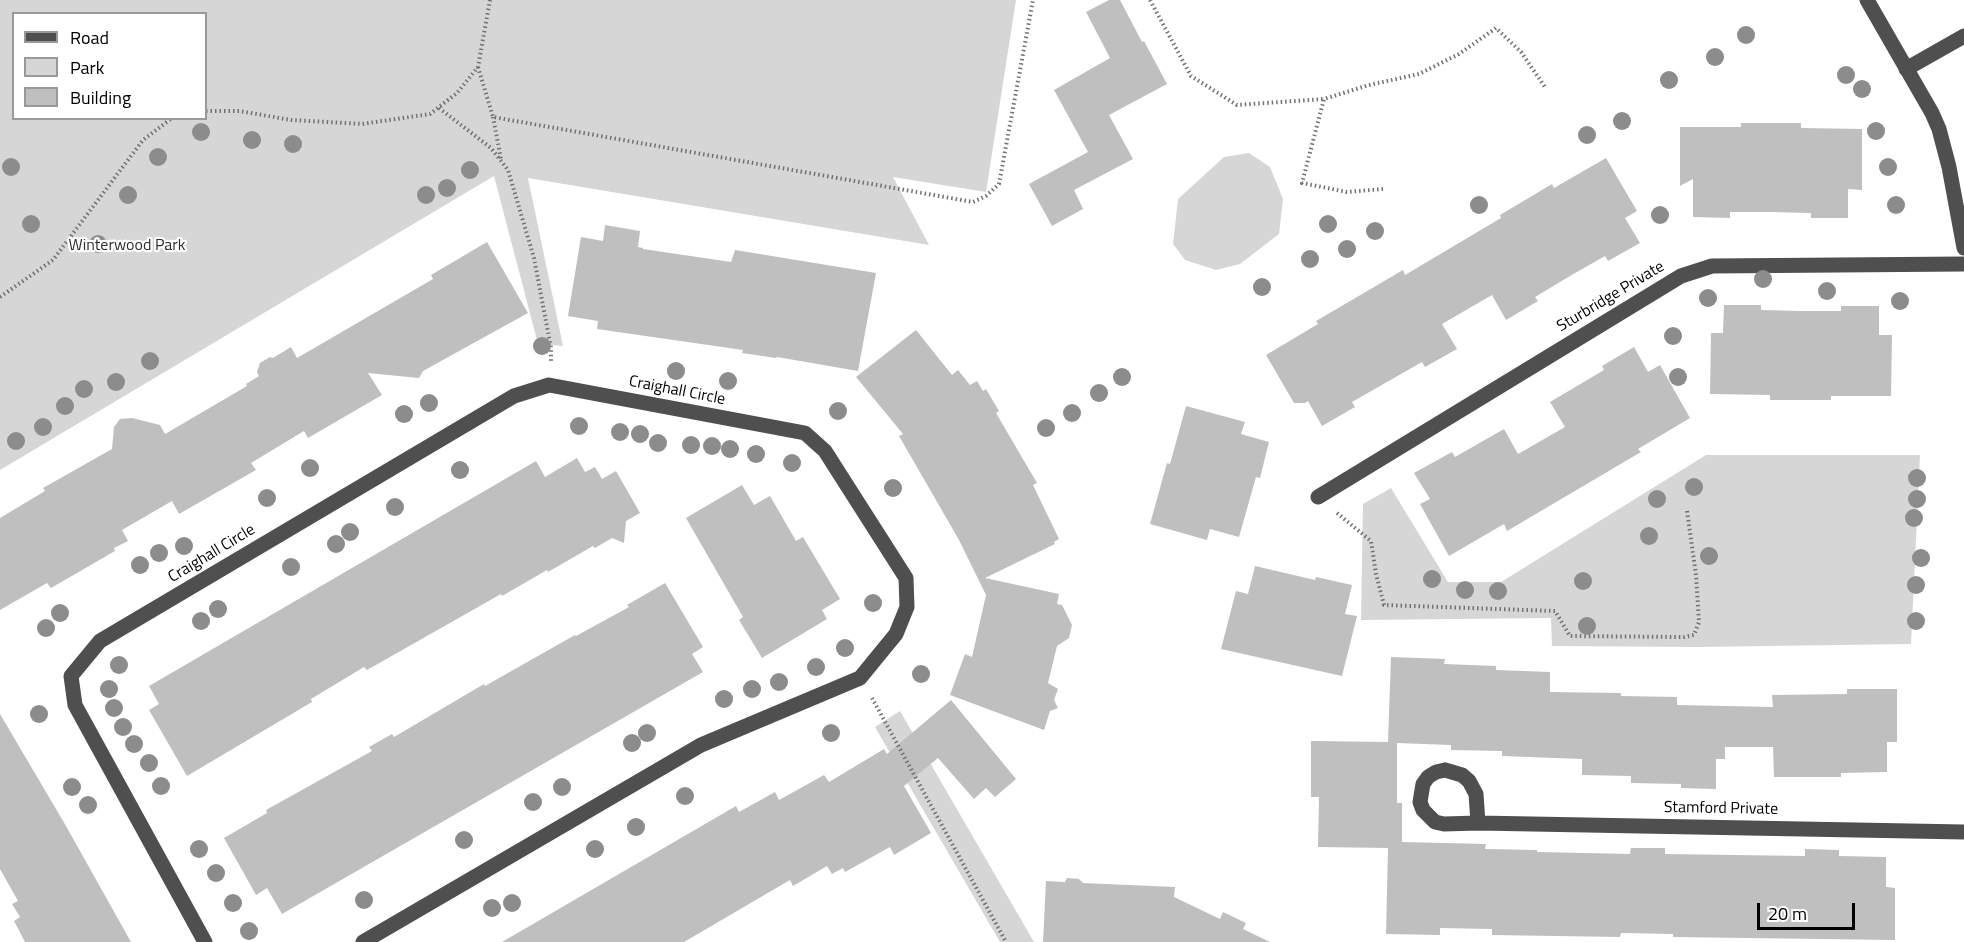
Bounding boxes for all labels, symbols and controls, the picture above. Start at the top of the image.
legend [12,12,207,120]
text: Road [70,24,109,51]
text: Park [70,54,104,81]
text: Building [70,84,131,111]
park label: Winterwood Park [68,236,186,256]
street label: Sturbridge Private [1554,257,1668,337]
street label: Craighall Circle [627,372,727,410]
street label: Craighall Circle [165,521,259,587]
street label: Stamford Private [1664,798,1778,820]
scale bar [1760,891,1858,929]
text: 20 m [1768,900,1807,927]

